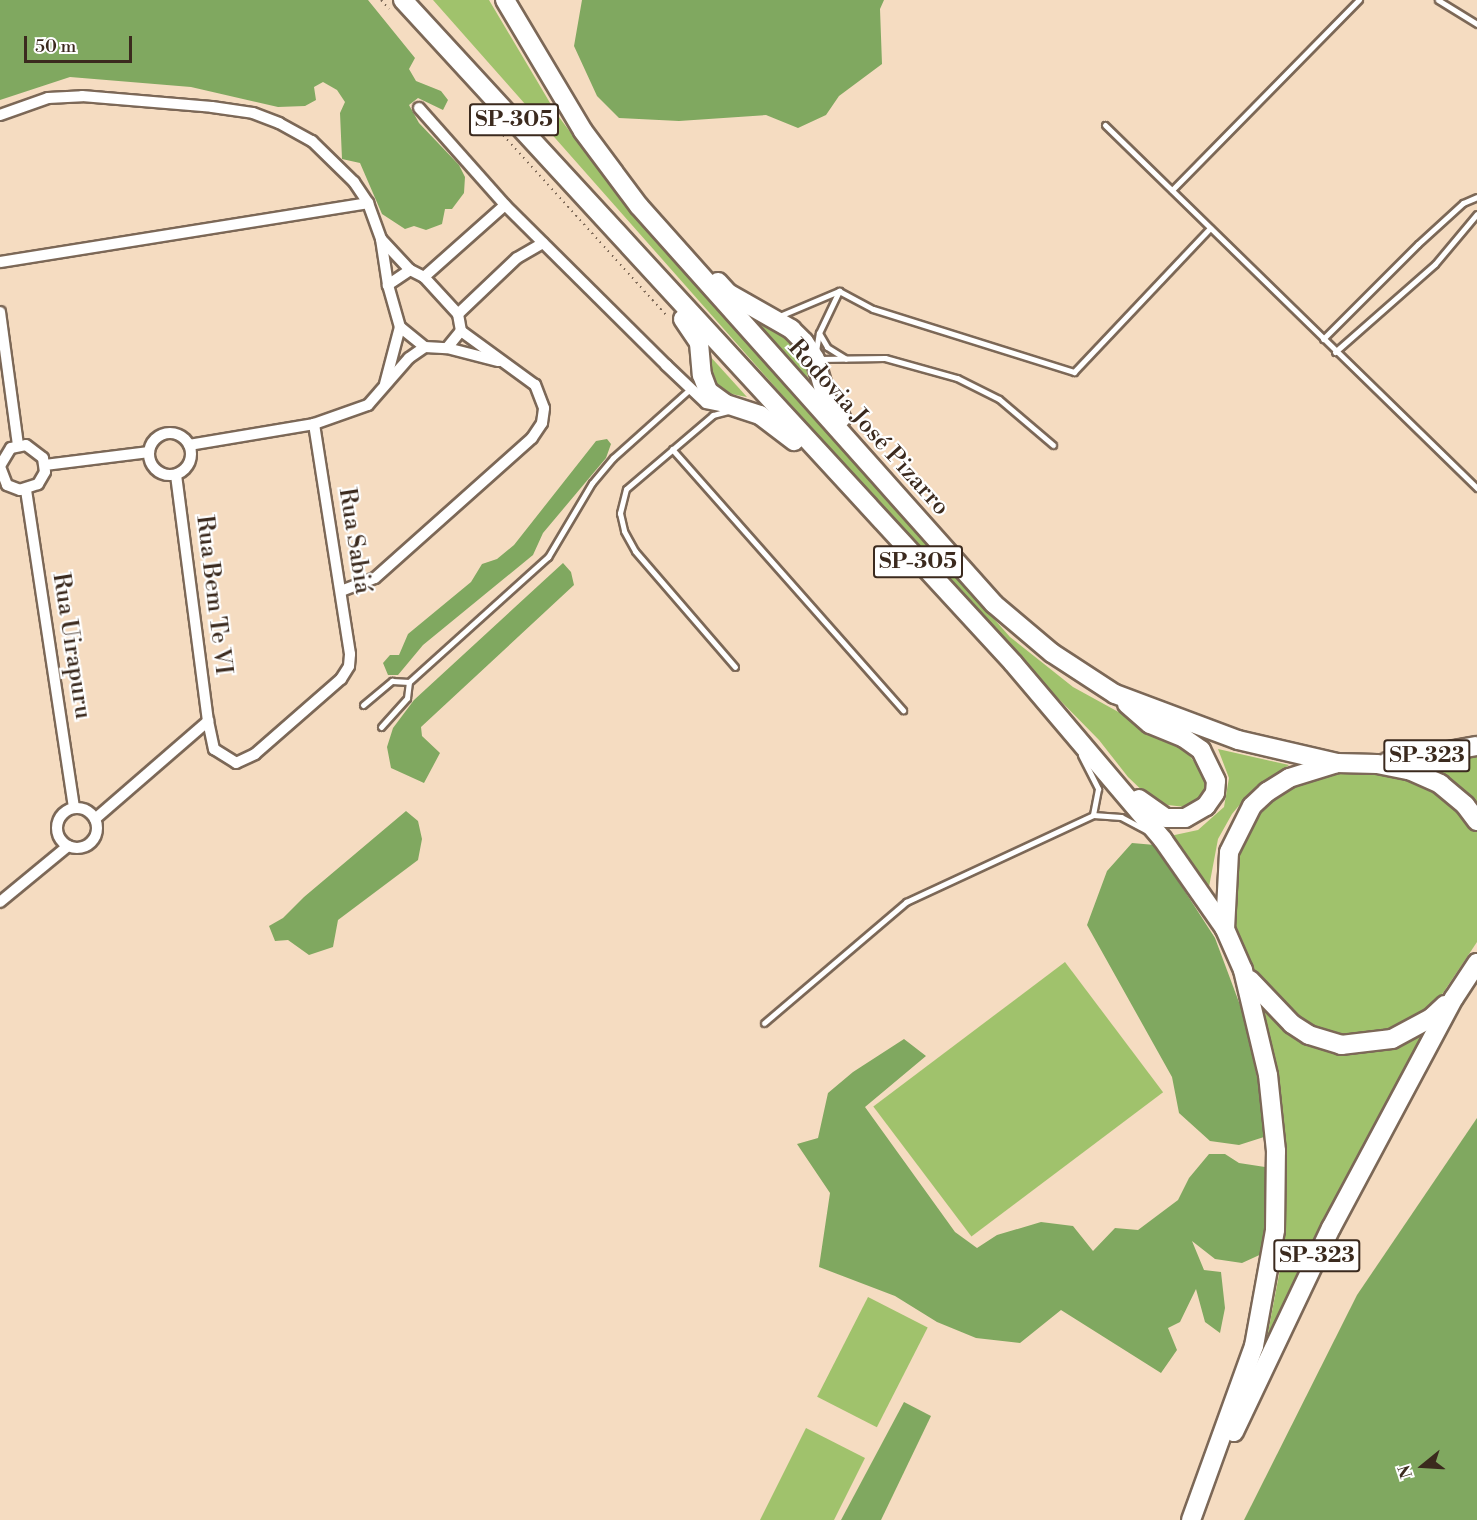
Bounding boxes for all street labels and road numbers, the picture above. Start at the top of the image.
road number: SP-305 [469,101,559,139]
street label: Rodovia José Pizarro [781,334,955,522]
street label: Rua Sabiá [331,486,377,596]
street label: Rua Bem Te VI [189,514,237,676]
road number: SP-305 [873,543,963,581]
street label: Rua Uirapuru [45,571,97,721]
road number: SP-323 [1382,737,1472,775]
road number: SP-323 [1272,1237,1362,1275]

